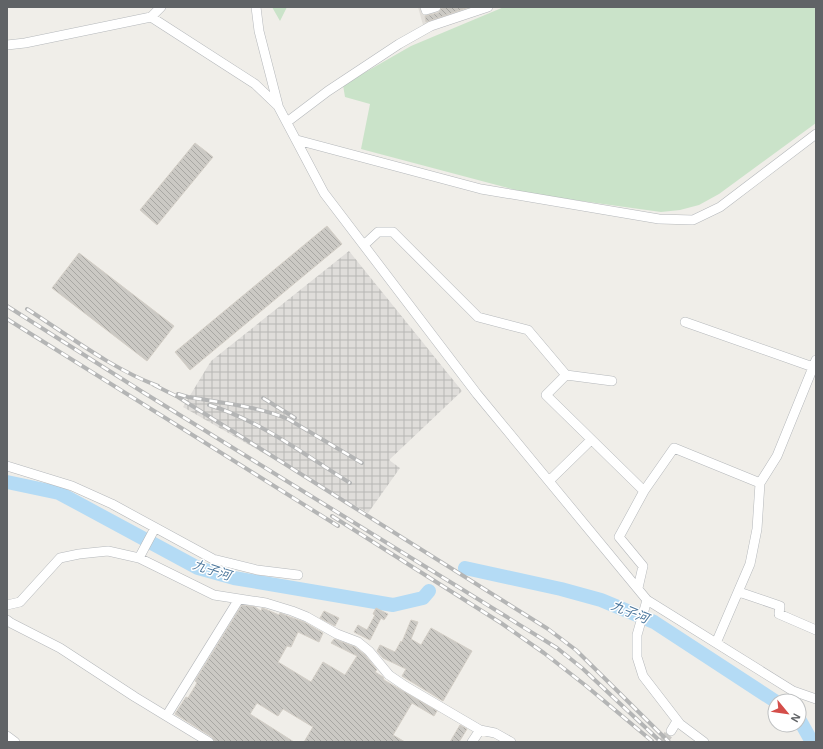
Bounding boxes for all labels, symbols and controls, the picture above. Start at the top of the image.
water label: 九子河 [191,557,236,584]
water label: 九子河 [609,598,654,627]
north arrow [767,693,807,733]
text: N [789,711,803,724]

